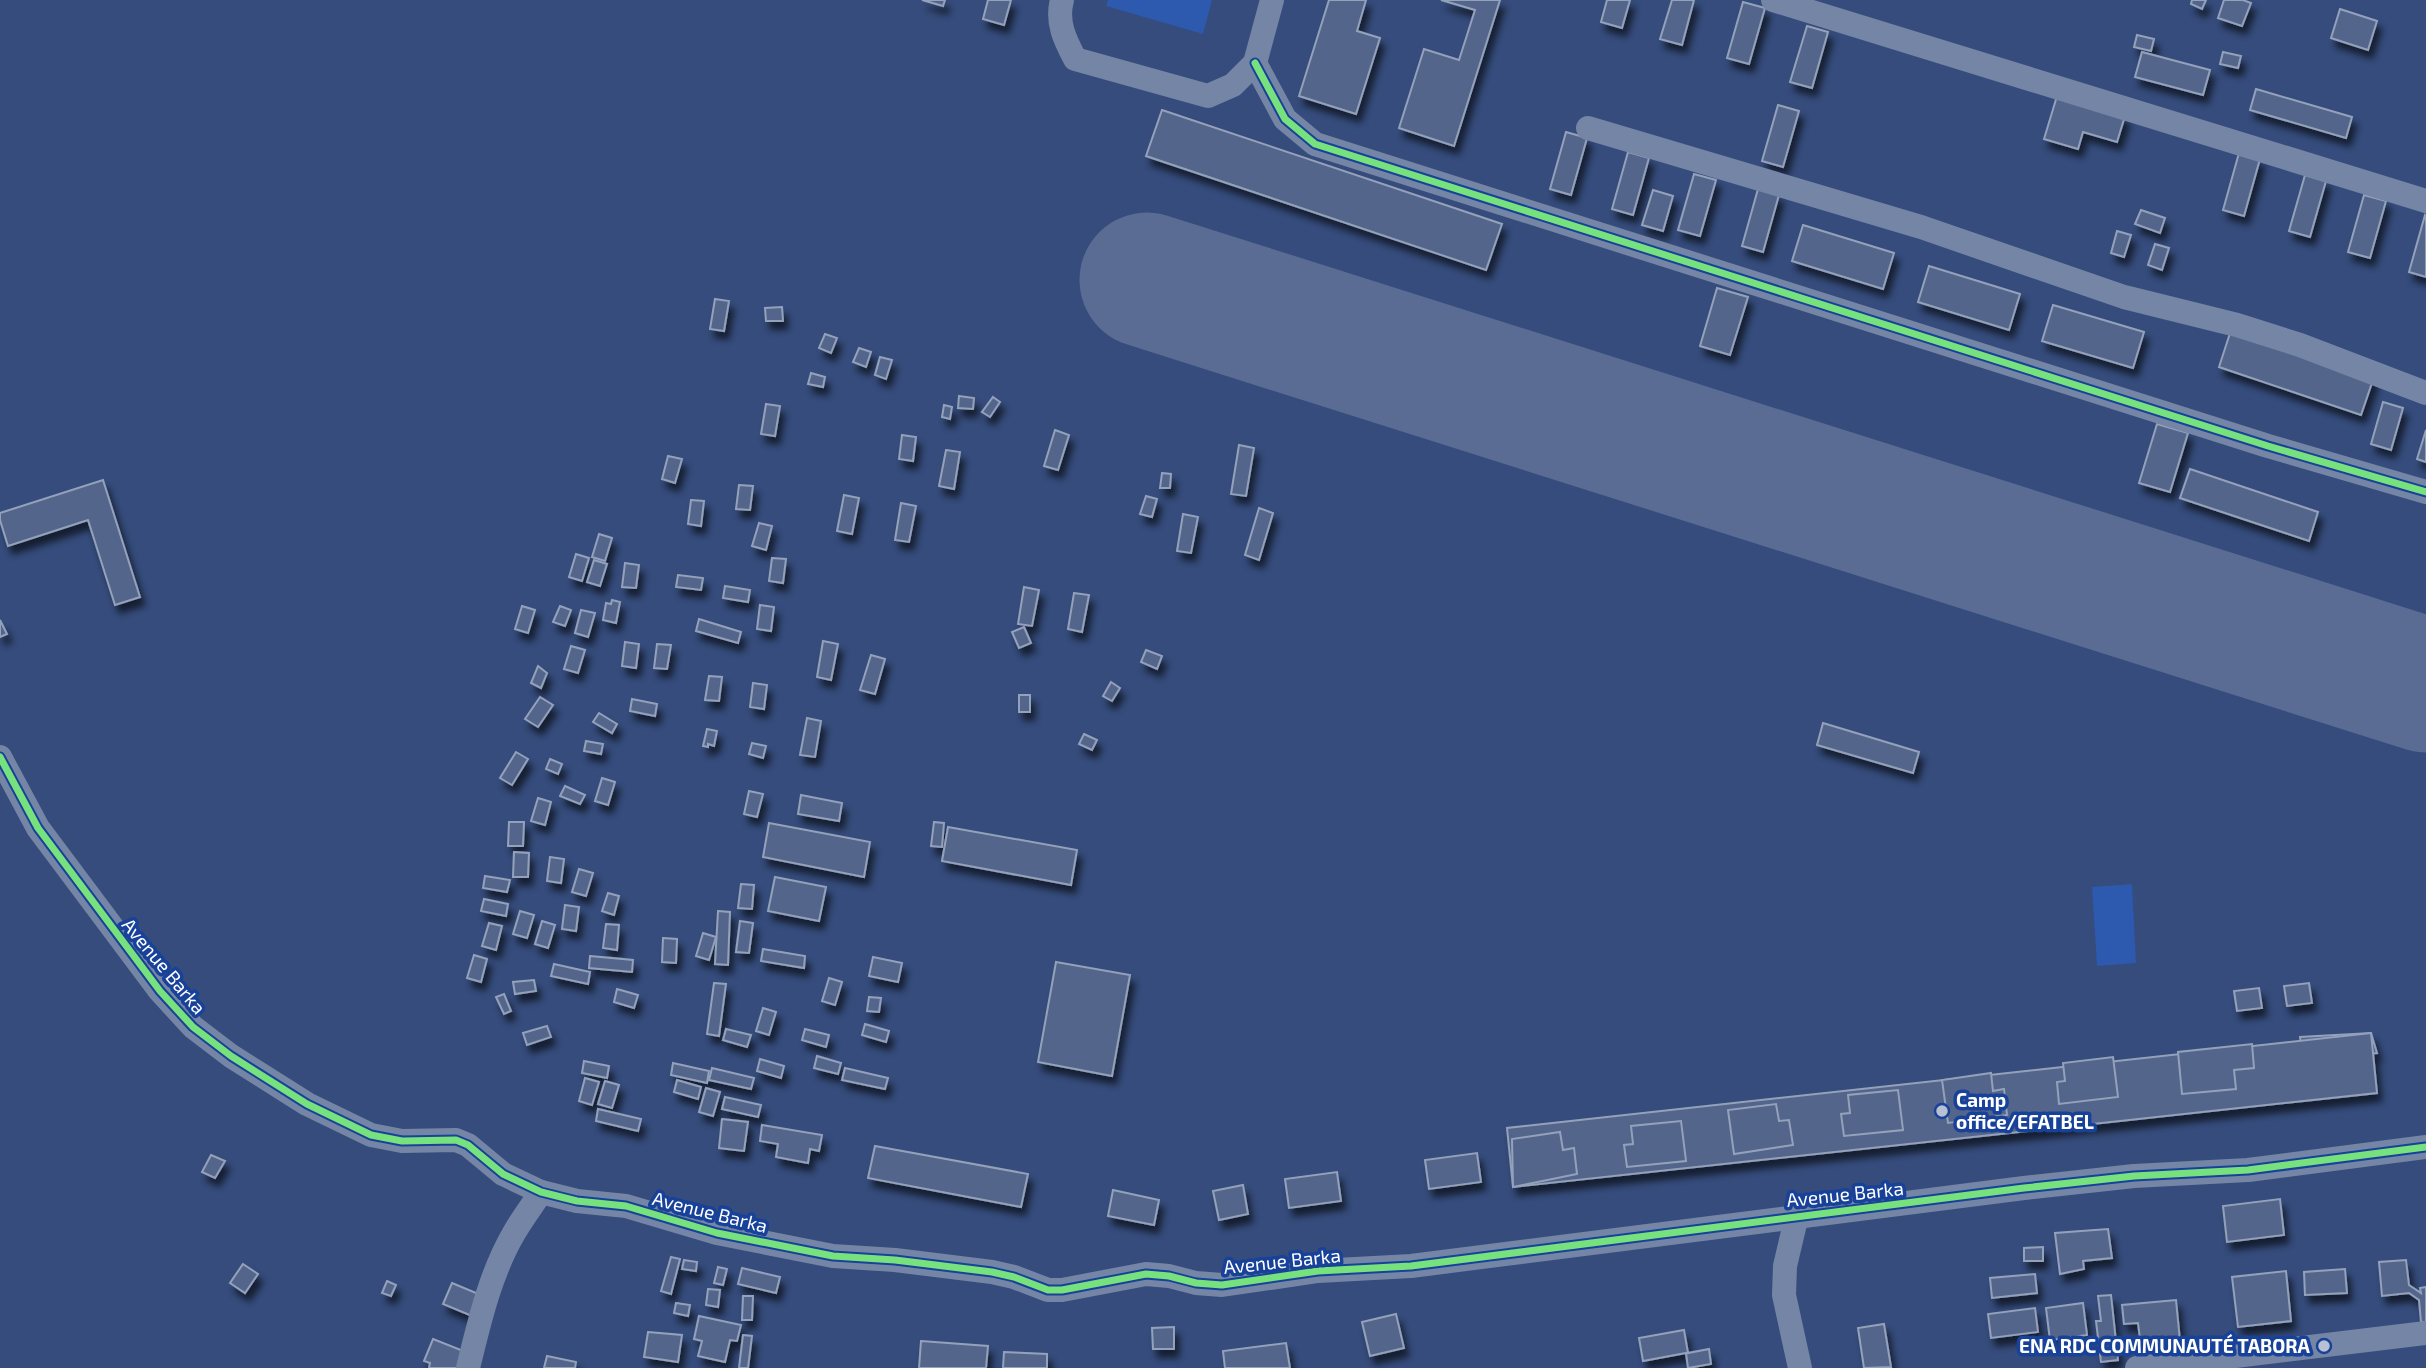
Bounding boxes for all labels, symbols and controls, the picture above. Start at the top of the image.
street label: Avenue Barka [118,913,211,1018]
place label: Camp office/EFATBEL [1956,1088,2094,1133]
marker: Camp office/EFATBEL [1934,1103,1950,1119]
street label: Avenue Barka [1785,1176,1905,1211]
street label: Avenue Barka [650,1186,770,1237]
street label: Avenue Barka [1222,1243,1342,1278]
place label: ENA RDC COMMUNAUTÉ TABORA [2019,1333,2311,1357]
marker: ENA RDC COMMUNAUTÉ TABORA [2316,1338,2332,1354]

